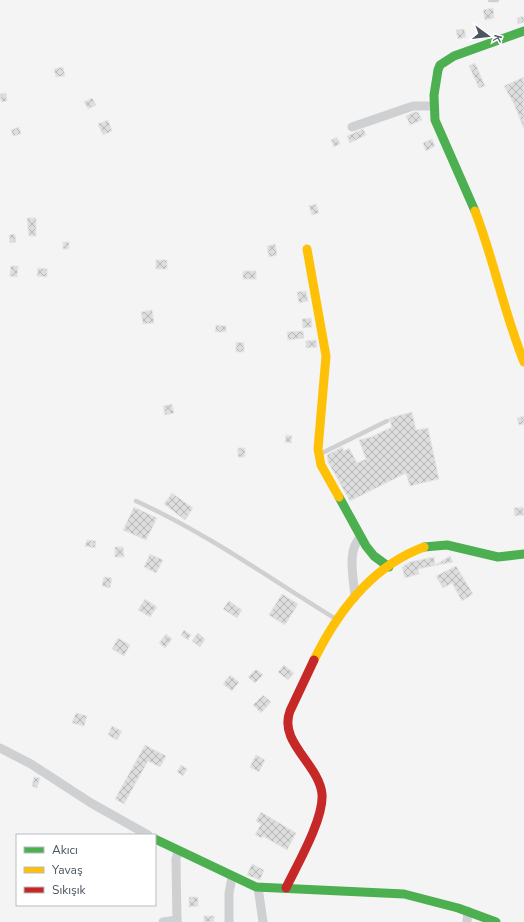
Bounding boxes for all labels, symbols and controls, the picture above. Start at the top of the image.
north arrow [468,16,508,56]
text: K [489,33,505,45]
legend [16,834,156,906]
text: Akıcı [52,842,78,858]
text: Yavaş [51,862,83,878]
text: Sıkışık [52,882,87,898]

